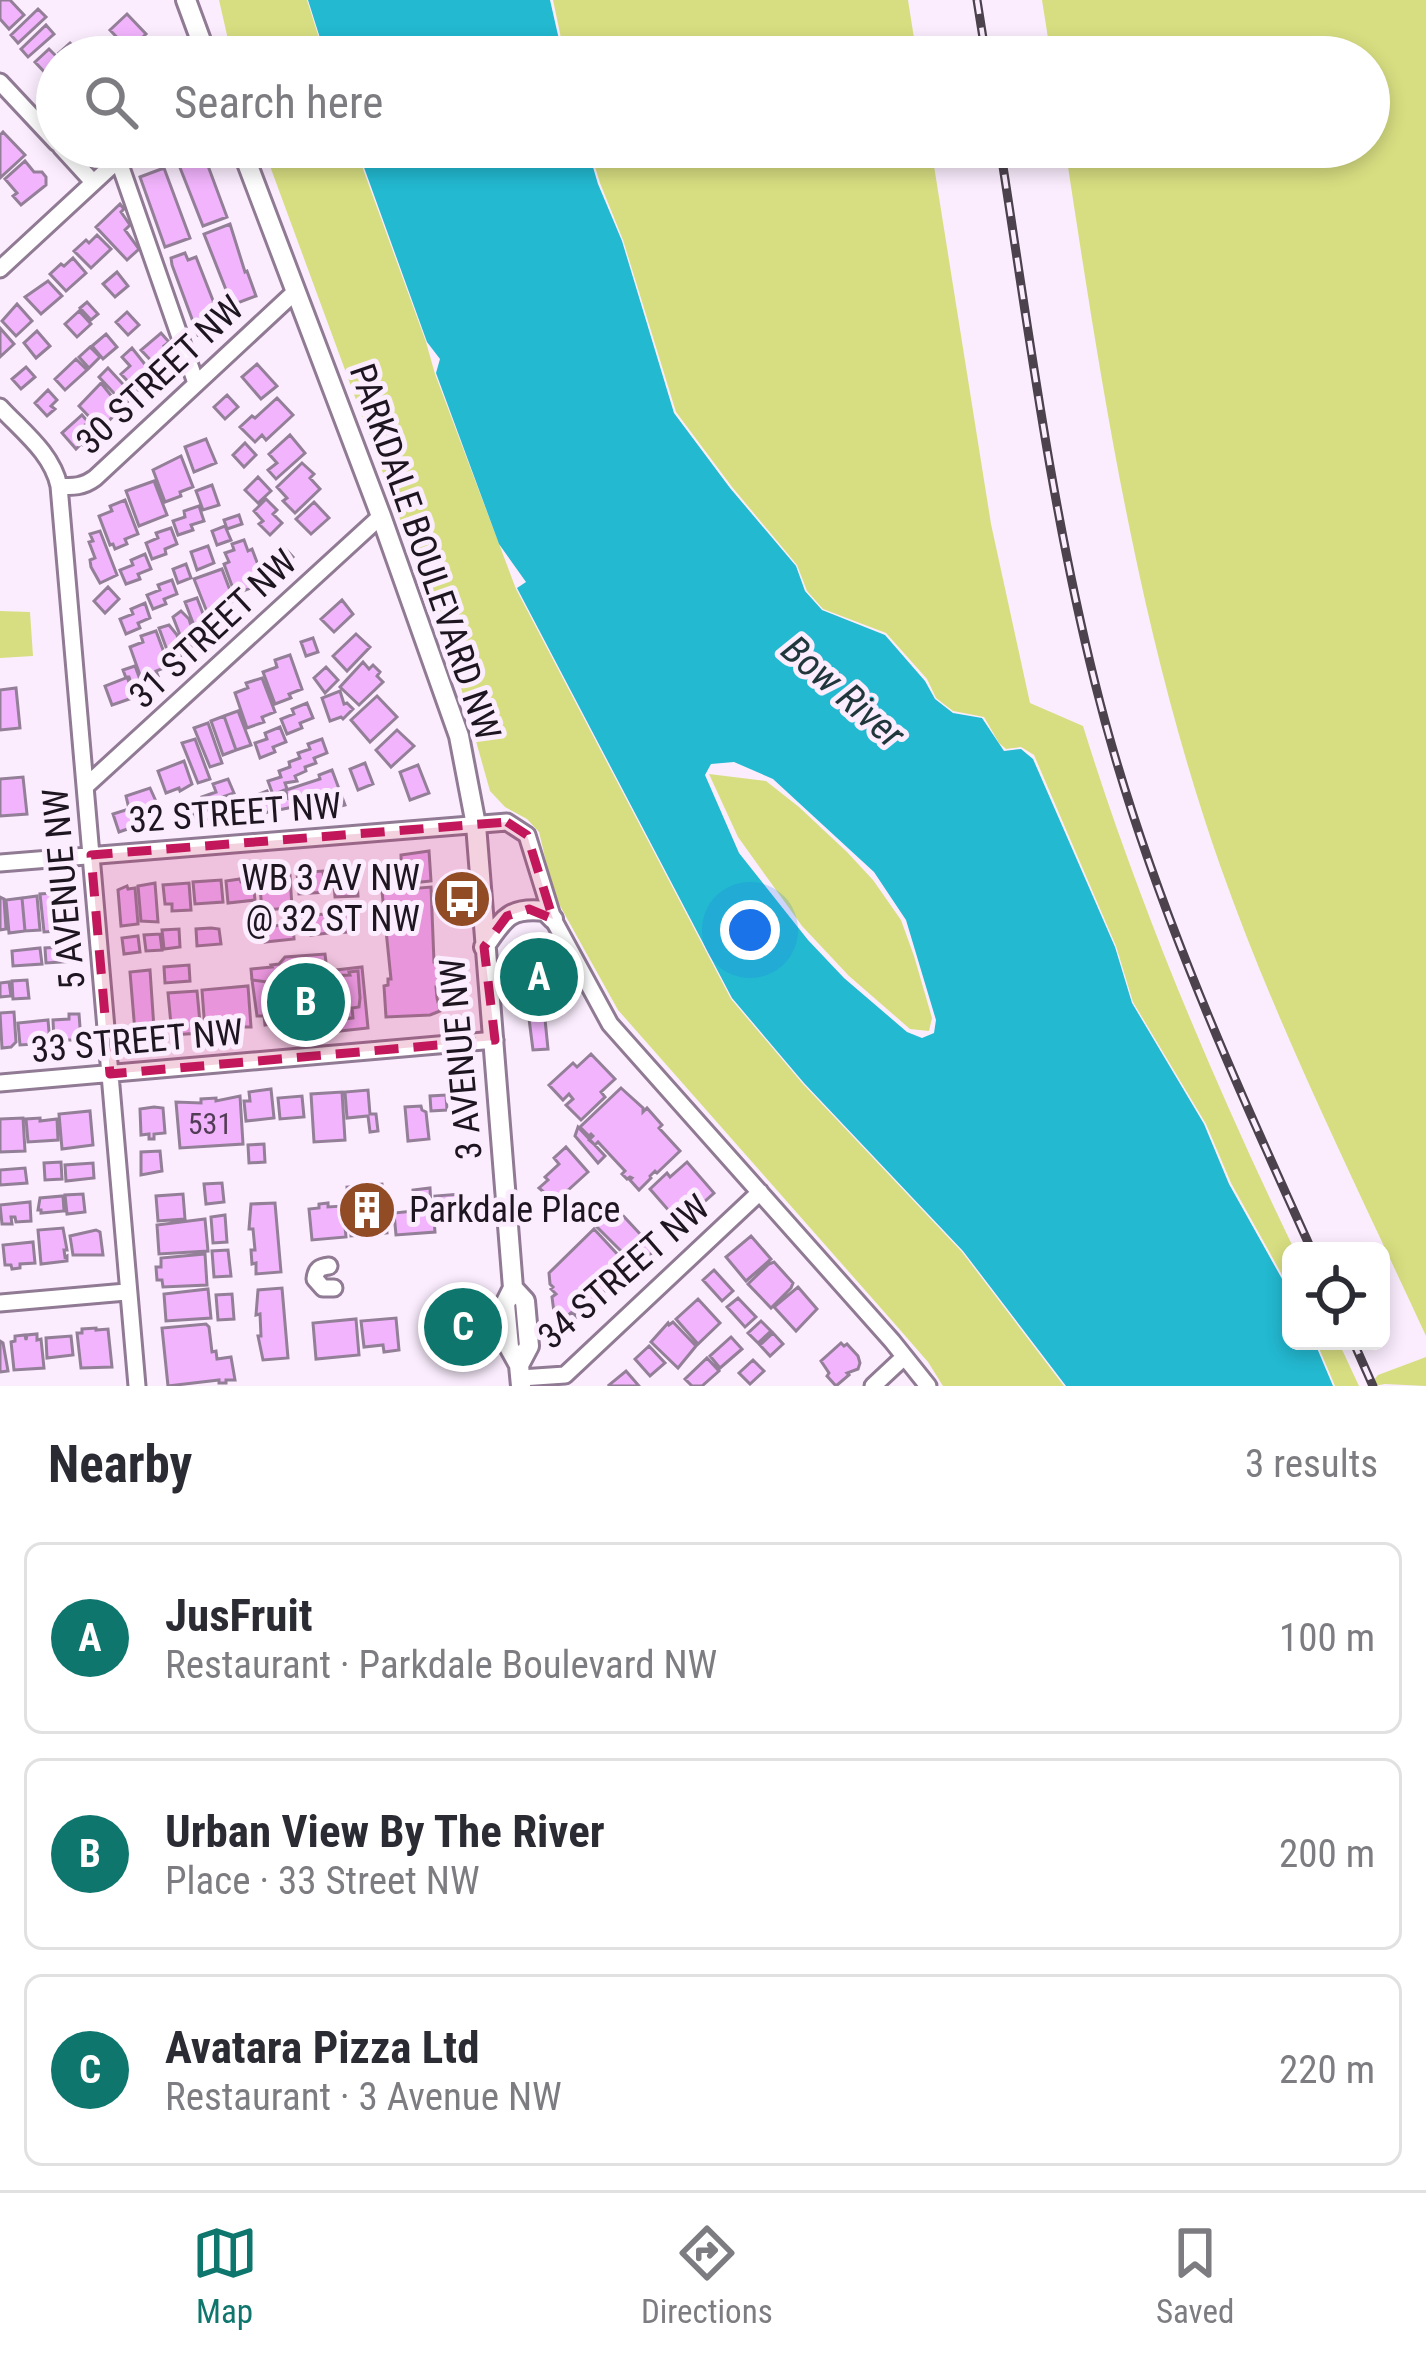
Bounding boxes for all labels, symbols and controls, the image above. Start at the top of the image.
search box [36,36,1390,168]
icon: search [78,69,144,135]
text: Search here [174,76,383,129]
street label: 30 STREET NW [68,287,252,463]
street label: PARKDALE BOULEVARD NW [341,358,509,746]
street label: 31 STREET NW [121,541,305,717]
water label: Bow River [772,626,915,759]
street label: 32 STREET NW [128,785,342,841]
street label: 5 AVENUE NW [34,787,94,991]
place label: WB 3 AV NW @ 32 ST NW [241,857,420,940]
bus stop icon: WB 3 AV NW @ 32 ST NW [431,868,493,930]
your location [720,900,780,960]
pin: A [500,932,578,1022]
pin: B [267,957,345,1047]
street label: 3 AVENUE NW [431,957,491,1161]
street label: 33 STREET NW [29,1011,245,1071]
house number: 531 [188,1106,232,1141]
building icon: Parkdale Place [336,1179,398,1241]
street label: 34 STREET NW [530,1186,718,1358]
place label: Parkdale Place [409,1189,620,1231]
map controls [1282,1242,1390,1350]
button: locate [1282,1242,1390,1350]
pin: C [424,1282,502,1372]
text: Nearby [48,1435,192,1494]
text: 3 results [1245,1441,1378,1487]
text: JusFruit [165,1589,313,1642]
text: A [78,1615,102,1661]
text: 100 m [1279,1615,1375,1661]
text: Restaurant · Parkdale Boulevard NW [165,1642,717,1688]
text: Urban View By The River [165,1805,605,1858]
text: B [79,1831,101,1877]
text: 200 m [1279,1831,1375,1877]
text: Place · 33 Street NW [165,1858,480,1904]
text: Avatara Pizza Ltd [165,2021,479,2074]
text: C [79,2047,101,2093]
text: 220 m [1279,2047,1375,2093]
text: Restaurant · 3 Avenue NW [165,2074,562,2120]
tab: Map [192,2220,258,2331]
tab: Directions [641,2220,773,2331]
tab: Saved [1156,2220,1234,2331]

